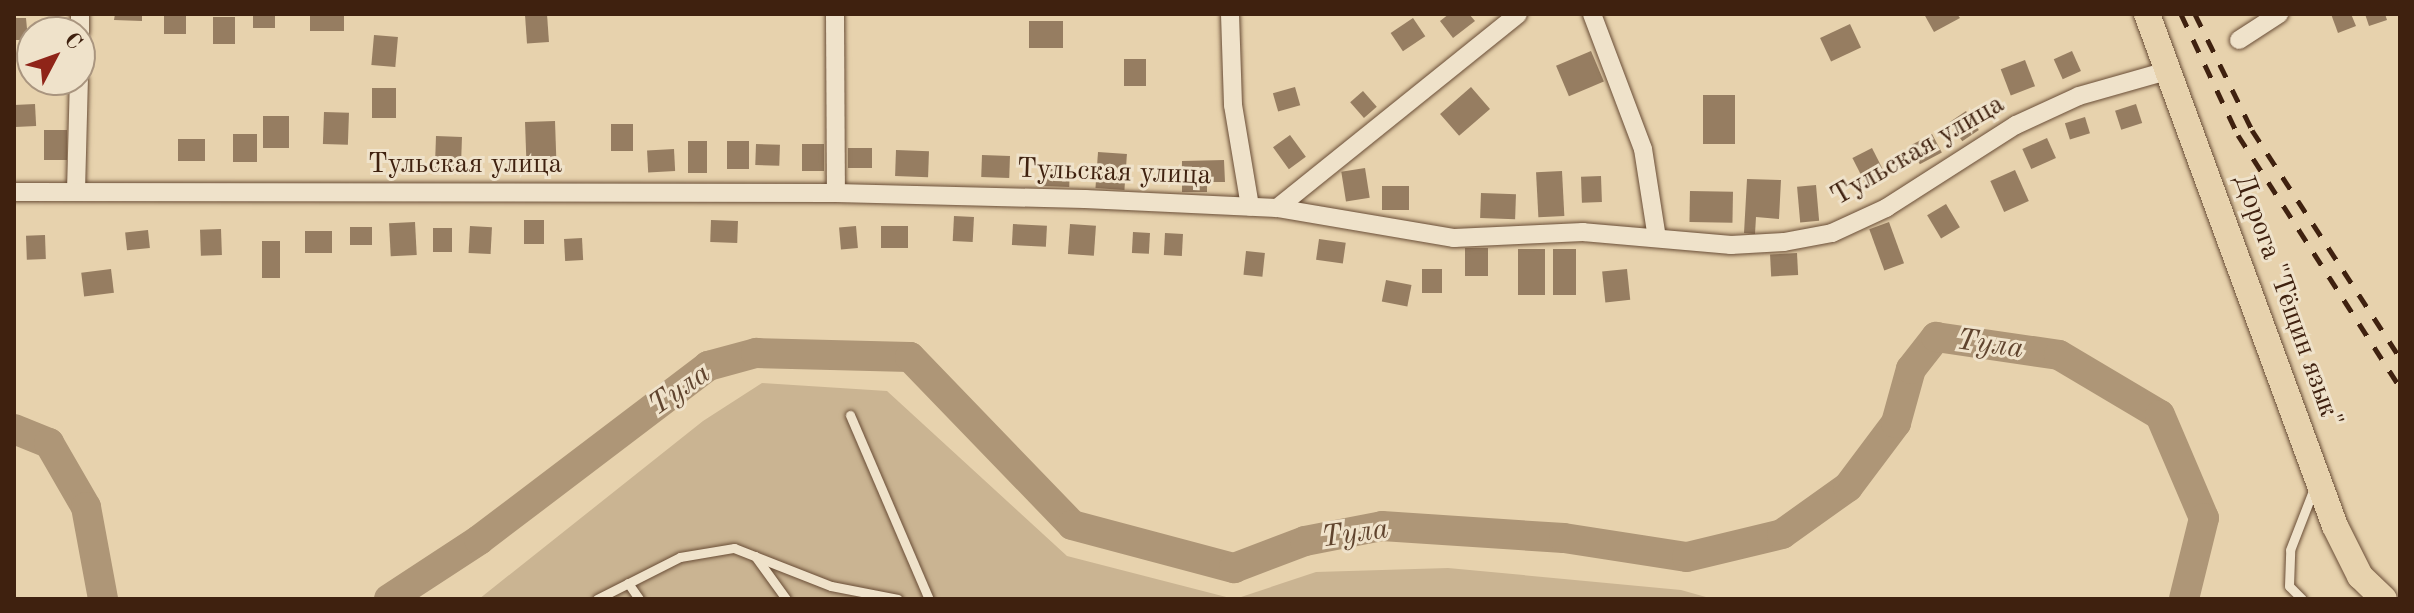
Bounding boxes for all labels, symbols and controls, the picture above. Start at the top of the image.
north arrow [16,16,96,96]
text: С [60,29,86,54]
street label: Тульская улица [1825,88,2011,214]
street label: Тульская улица [368,148,562,182]
street label: Тульская улица [1016,153,1212,193]
street label: Дорога "Тёщин язык" [2226,170,2348,432]
water label: Тула [1954,322,2026,368]
water label: Тула [642,356,718,424]
water label: Тула [1319,511,1391,557]

